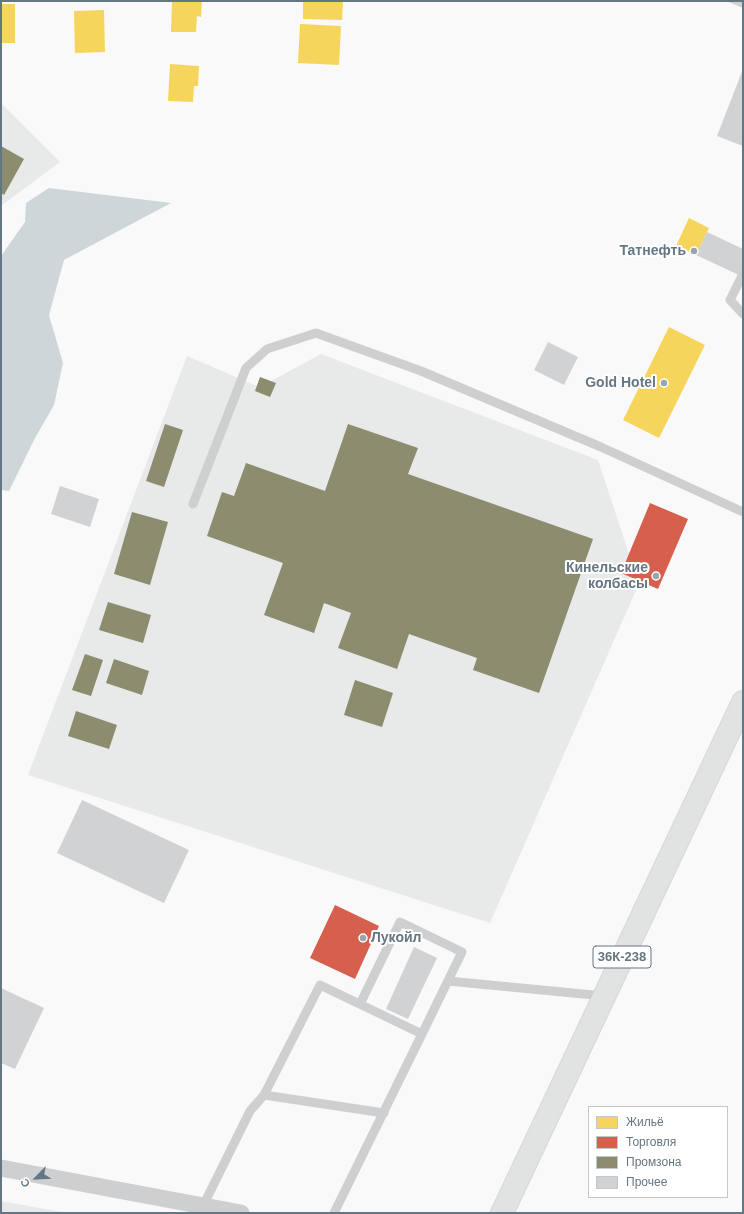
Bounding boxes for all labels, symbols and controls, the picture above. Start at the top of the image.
place label: Татнефть [619,243,686,259]
marker: Татнефть [689,246,699,256]
place label: Gold Hotel [585,375,656,391]
marker: Gold Hotel [659,378,669,388]
place label: Кинельские колбасы [566,560,648,592]
marker: Кинельские колбасы [651,571,661,581]
place label: Лукойл [371,930,421,946]
marker: Лукойл [358,933,368,943]
road number: 36К-238 [593,946,651,968]
legend [588,1106,728,1198]
text: Жильё [626,1115,664,1129]
text: Торговля [626,1135,676,1149]
text: Промзона [626,1155,681,1169]
north arrow [16,1158,56,1198]
text: Прочее [626,1175,667,1189]
text: С [18,1177,32,1189]

